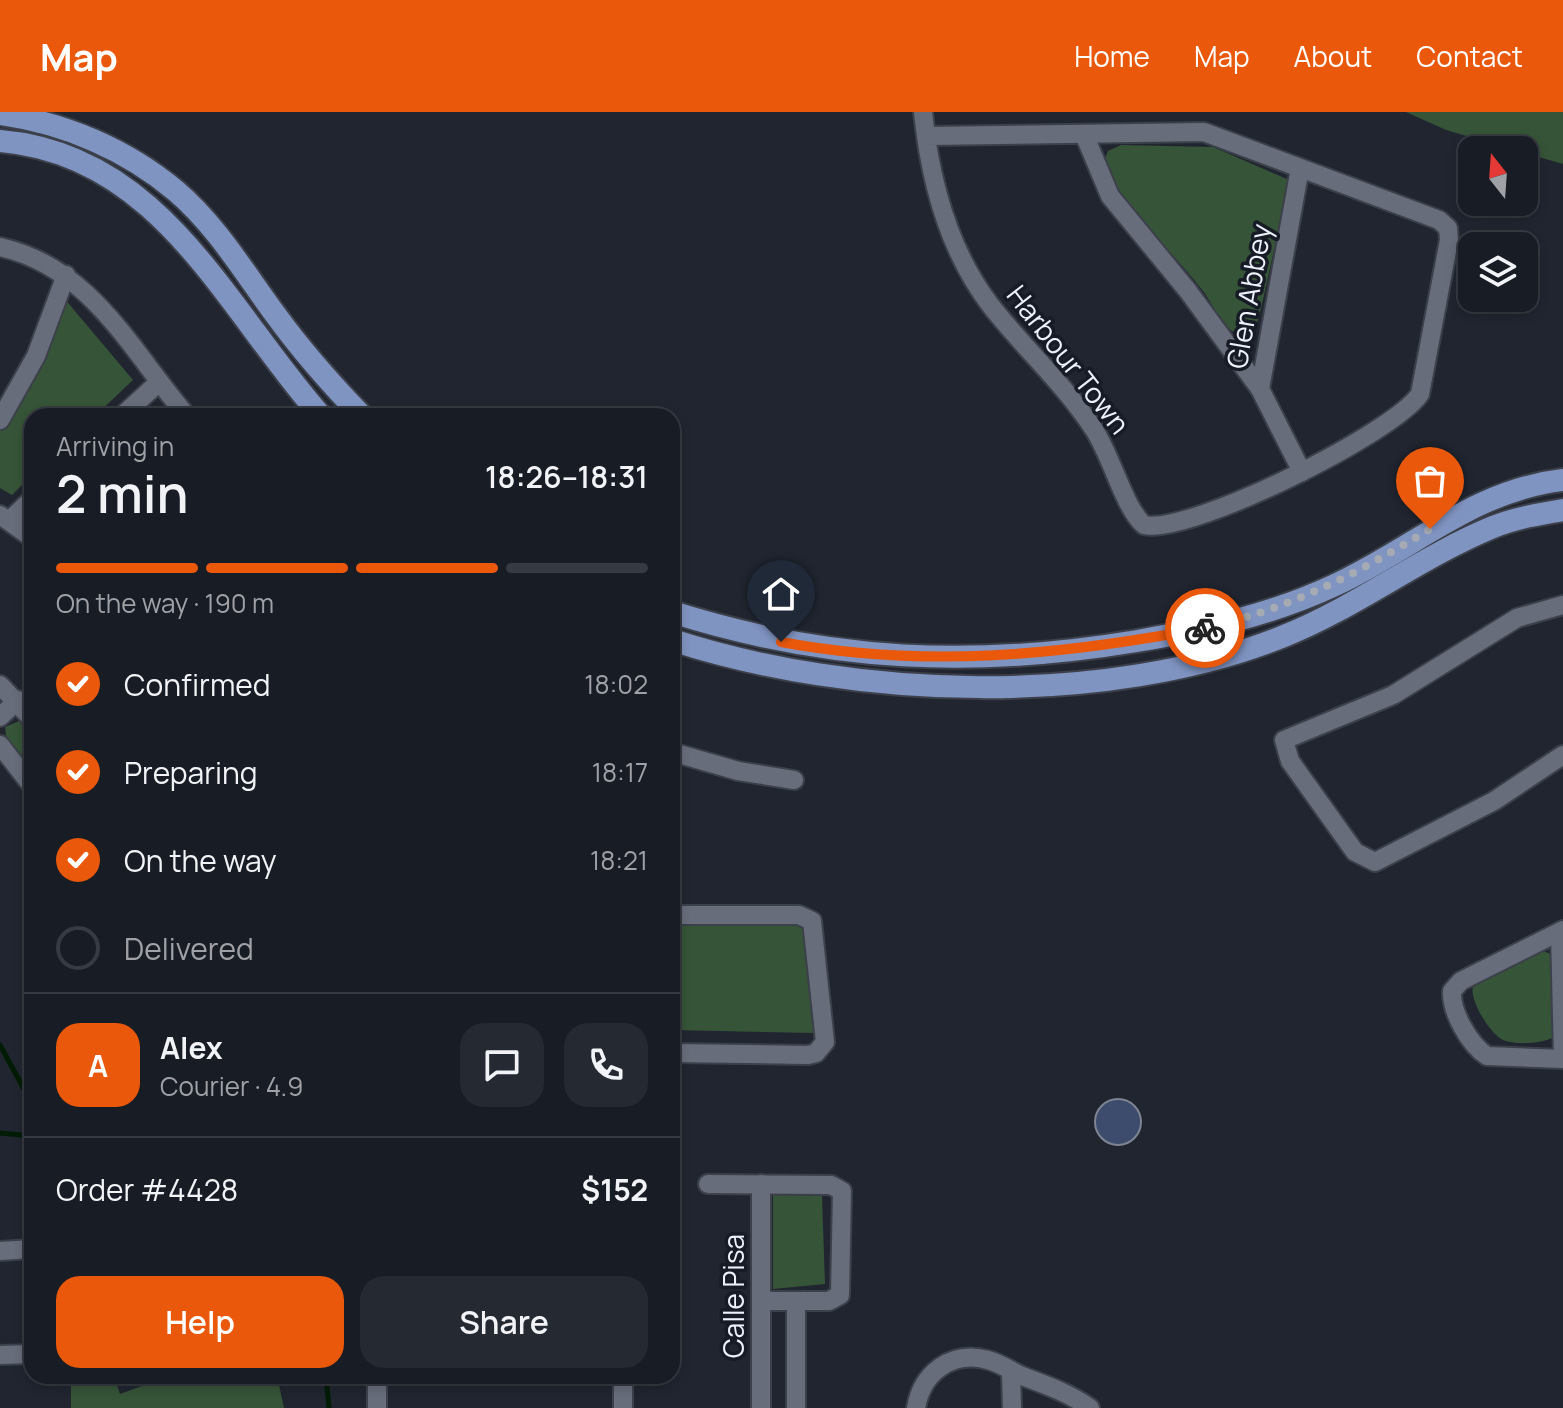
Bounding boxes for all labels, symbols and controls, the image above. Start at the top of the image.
text: Map [40,30,118,82]
text: Home [1074,37,1150,75]
text: Map [1194,37,1250,75]
text: About [1294,37,1372,75]
text: Contact [1416,37,1523,75]
north arrow [1458,136,1538,216]
map controls [1458,136,1538,312]
street label: Glen Abbey [1217,220,1279,371]
button: layers [1458,232,1538,312]
street label: Harbour Town [999,277,1139,441]
text: Arriving in [56,428,174,464]
pin [1396,447,1464,529]
text: 18:26–18:31 [485,456,648,497]
text: 2 min [56,458,189,529]
icon: bag [1408,459,1452,503]
pin [747,560,815,642]
icon: home [759,572,803,616]
text: On the way · 190 m [56,585,274,621]
courier [1165,588,1245,668]
icon: bike [1183,606,1227,650]
icon: check [56,662,100,706]
text: Confirmed [124,664,271,705]
text: 18:02 [584,666,648,702]
icon: check [56,750,100,794]
text: Preparing [124,752,258,793]
text: 18:17 [592,754,648,790]
icon: check [56,838,100,882]
text: On the way [124,840,277,881]
text: 18:21 [590,842,648,878]
text: Delivered [124,928,254,969]
button: chat [460,1023,544,1107]
button: phone [564,1023,648,1107]
text: Alex [160,1027,223,1068]
text: A [88,1045,108,1086]
text: Courier · 4.9 [160,1068,303,1104]
text: Order #4428 [56,1169,238,1210]
text: $152 [581,1169,648,1210]
street label: Calle Pisa [714,1234,752,1358]
button: Help [56,1276,344,1368]
button: Share [360,1276,648,1368]

